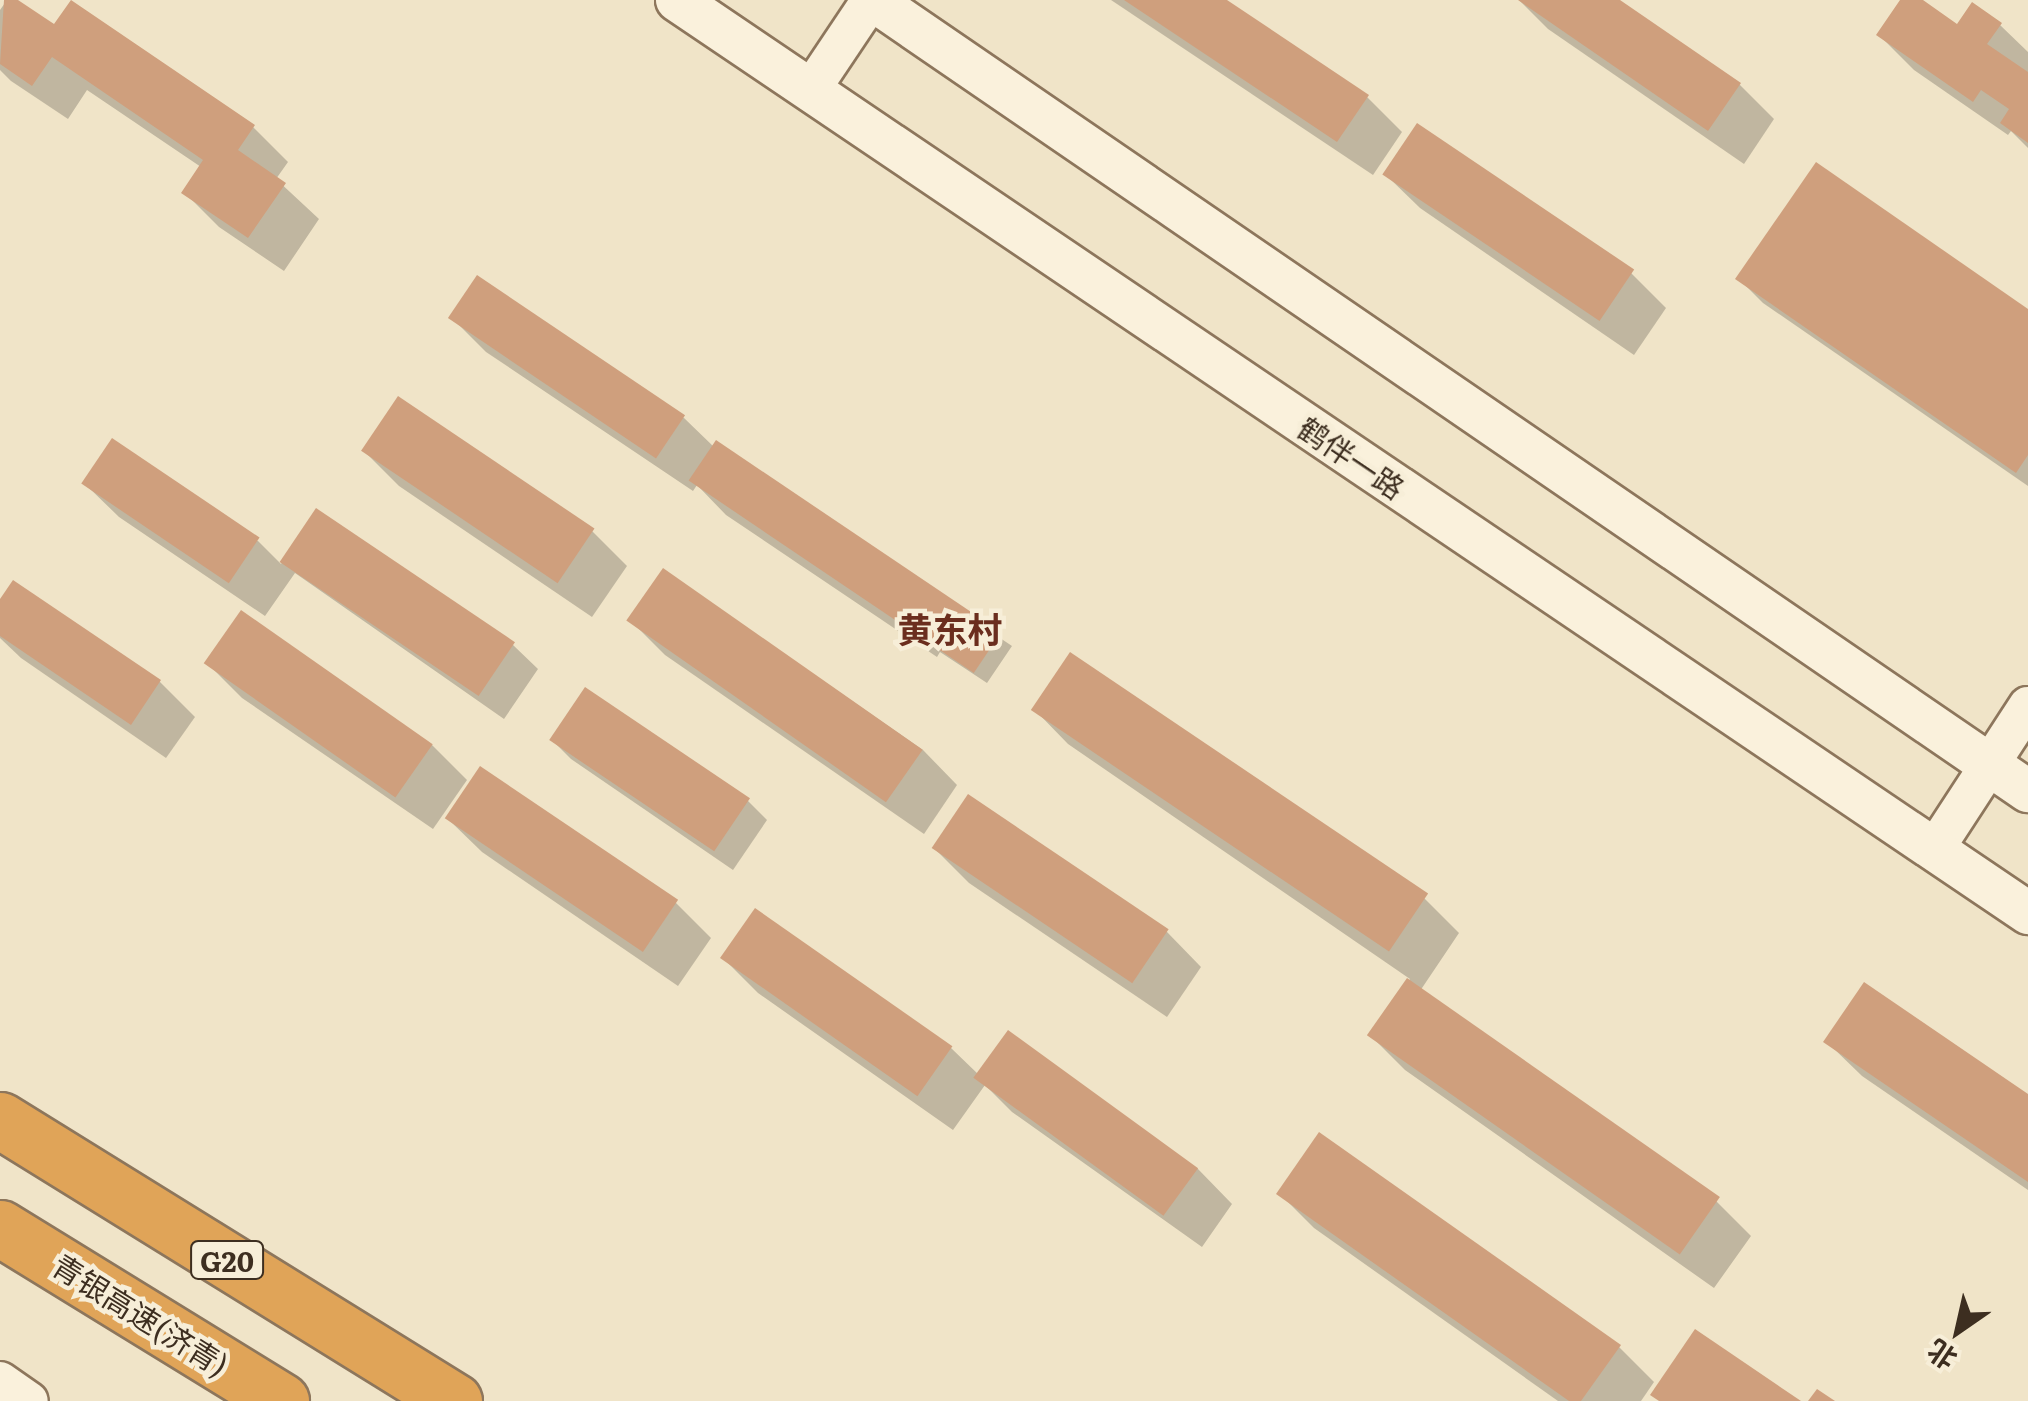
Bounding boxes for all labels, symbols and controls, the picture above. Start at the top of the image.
street label: 鹤伴一路 [1292,409,1412,505]
district label: 黄东村 [898,607,1002,649]
road number: G20 [190,1237,264,1283]
street label: 青银高速(济青) [47,1246,235,1382]
north arrow [1908,1281,2008,1381]
text: 北 [1918,1331,1965,1381]

